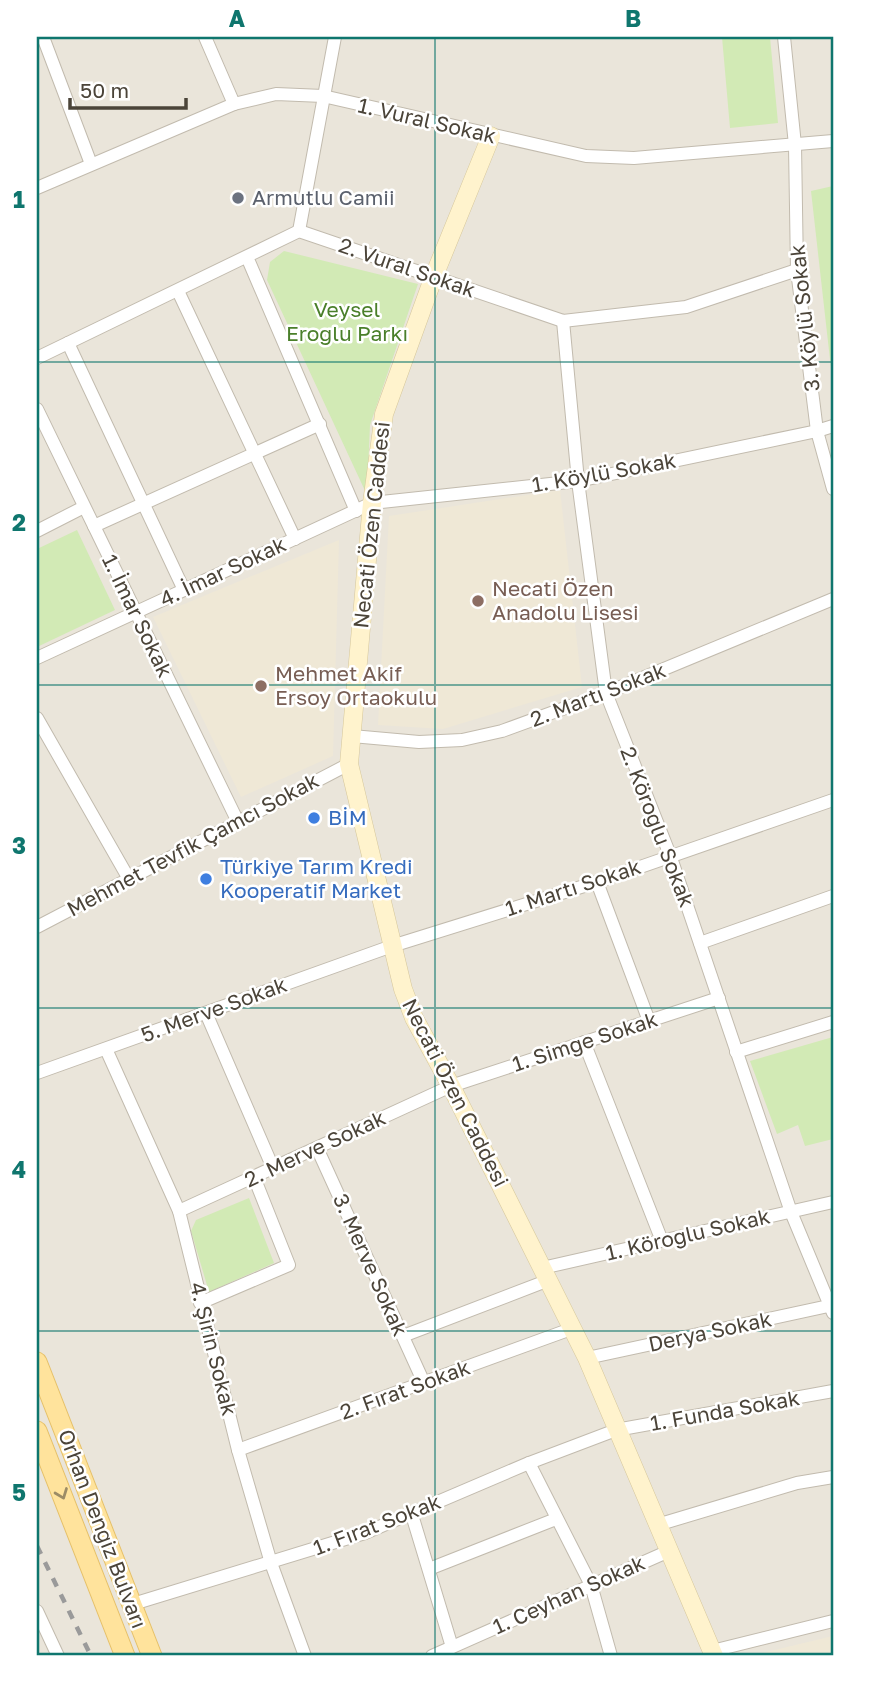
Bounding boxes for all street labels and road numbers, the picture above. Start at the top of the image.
street label: 1. Vural Sokak [356,92,499,149]
street label: 2. Vural Sokak [336,231,479,303]
street label: 3. Köylü Sokak [783,243,825,393]
street label: Necati Özen Caddesi [347,420,395,630]
street label: 1. Köylü Sokak [530,447,678,497]
street label: 4. İmar Sokak [155,530,290,612]
street label: 1. İmar Sokak [97,550,179,681]
street label: 2. Martı Sokak [526,656,669,732]
street label: 2. Köroğlu Sokak [615,743,701,911]
street label: Mehmet Tevfik Çamcı Sokak [62,766,323,922]
street label: 1. Martı Sokak [502,853,644,921]
street label: 5. Merve Sokak [137,971,290,1047]
street label: Necati Özen Caddesi [397,994,515,1191]
street label: 1. Simge Sokak [509,1005,661,1077]
street label: 2. Merve Sokak [240,1104,390,1192]
street label: 3. Merve Sokak [328,1189,414,1340]
street label: 1. Köroğlu Sokak [603,1202,773,1266]
street label: 4. Şirin Sokak [185,1279,243,1418]
street label: Derya Sokak [646,1305,774,1357]
street label: 2. Fırat Sokak [336,1353,473,1425]
street label: 1. Funda Sokak [648,1384,802,1436]
street label: Orhan Dengiz Bulvarı [53,1426,153,1632]
street label: 1. Fırat Sokak [309,1488,444,1560]
street label: 1. Ceyhan Sokak [488,1549,649,1639]

